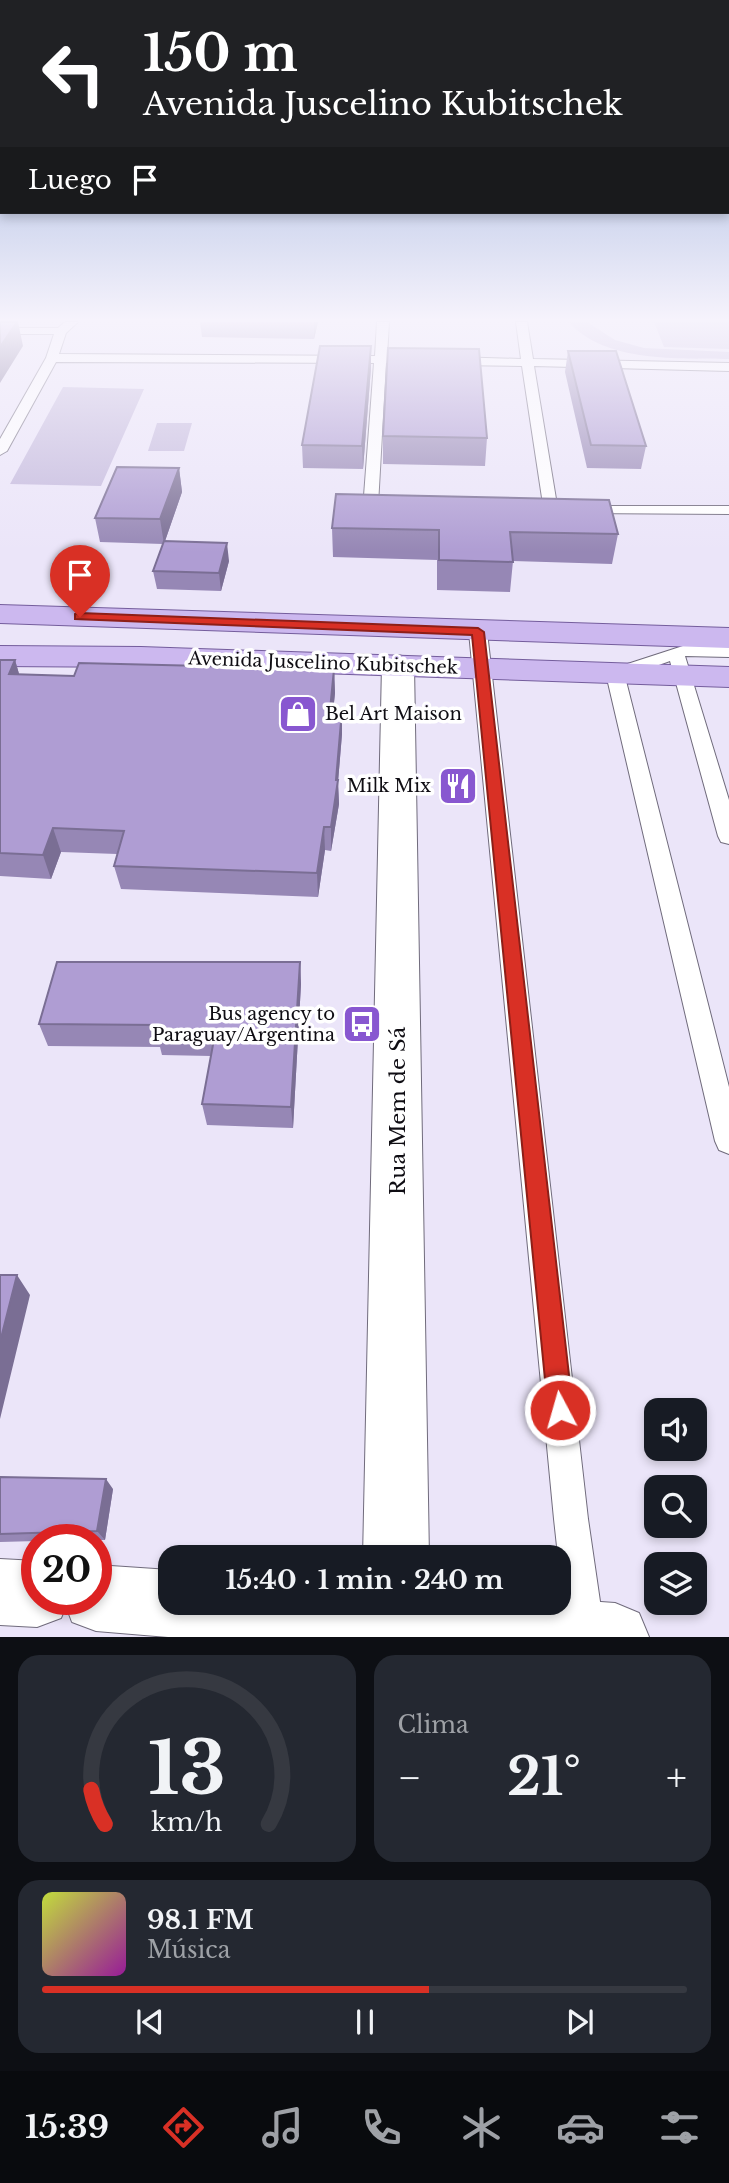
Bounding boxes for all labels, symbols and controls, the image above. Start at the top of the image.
text: 150 m [143,23,298,84]
icon: left [28,28,119,119]
text: Avenida Juscelino Kubitschek [143,84,623,124]
icon: arrive [126,161,164,199]
text: Luego [28,164,112,196]
pin [50,545,110,617]
icon: arrive [61,556,99,594]
street label: Avenida Juscelino Kubitschek [187,647,458,679]
shop icon: Bel Art Maison [277,693,319,735]
place label: Bel Art Maison [325,703,462,725]
restaurant icon: Milk Mix [437,765,479,807]
place label: Milk Mix [347,775,431,797]
place label: Bus agency to Paraguay/Argentina [152,1003,335,1046]
bus stop icon: Bus agency to Paraguay/Argentina [341,1003,383,1045]
street label: Rua Mem de Sá [385,1026,411,1195]
position arrow [523,1373,597,1447]
map controls [644,1398,707,1615]
button: sound [644,1398,707,1461]
button: search [644,1475,707,1538]
speed limit sign: 20 [21,1524,112,1615]
button: layers [644,1552,707,1615]
text: 15:40 · 1 min · 240 m [225,1564,504,1596]
text: Clima [398,1711,469,1739]
text: 13 [148,1724,226,1815]
text: 21° [507,1745,581,1809]
text: − [398,1754,422,1801]
text: + [666,1754,687,1801]
text: km/h [151,1807,222,1838]
text: 98.1 FM [147,1904,254,1936]
text: Música [147,1936,230,1964]
icon: previous [131,2003,169,2041]
icon: pause [346,2003,384,2041]
icon: next [561,2003,599,2041]
icon: directions [159,2103,208,2152]
icon: music [258,2103,307,2152]
icon: phone [357,2103,406,2152]
icon: climate [457,2103,506,2152]
icon: car [556,2103,605,2152]
icon: filters [655,2103,704,2152]
text: 15:39 [25,2107,109,2147]

